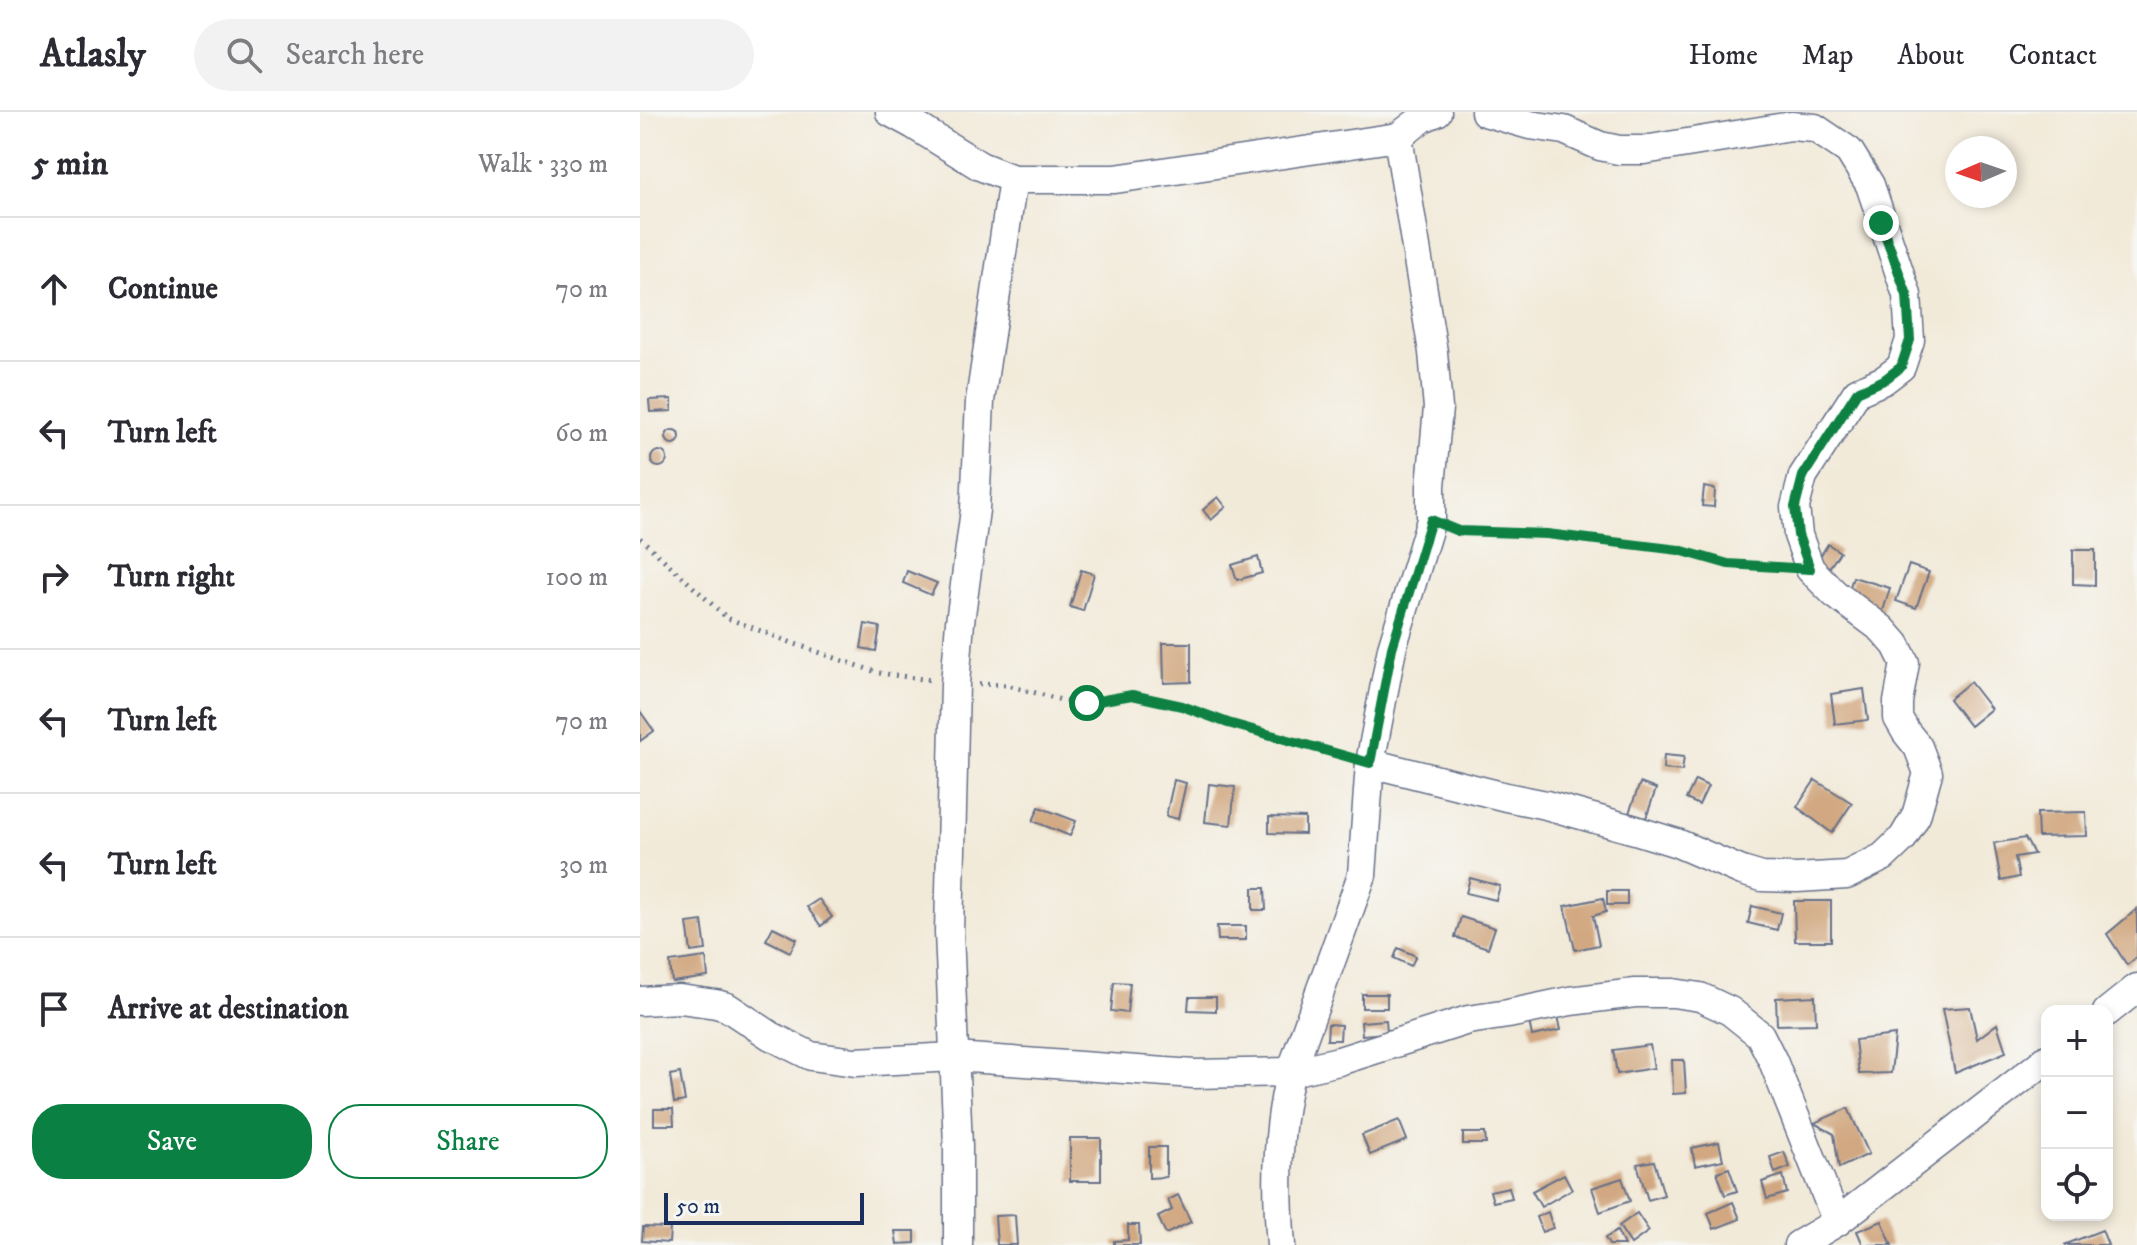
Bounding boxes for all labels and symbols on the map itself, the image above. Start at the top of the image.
north arrow [1945,136,2017,208]
route end [1863,205,1899,241]
route start [1069,685,1105,721]
scale bar [664,1189,864,1225]

